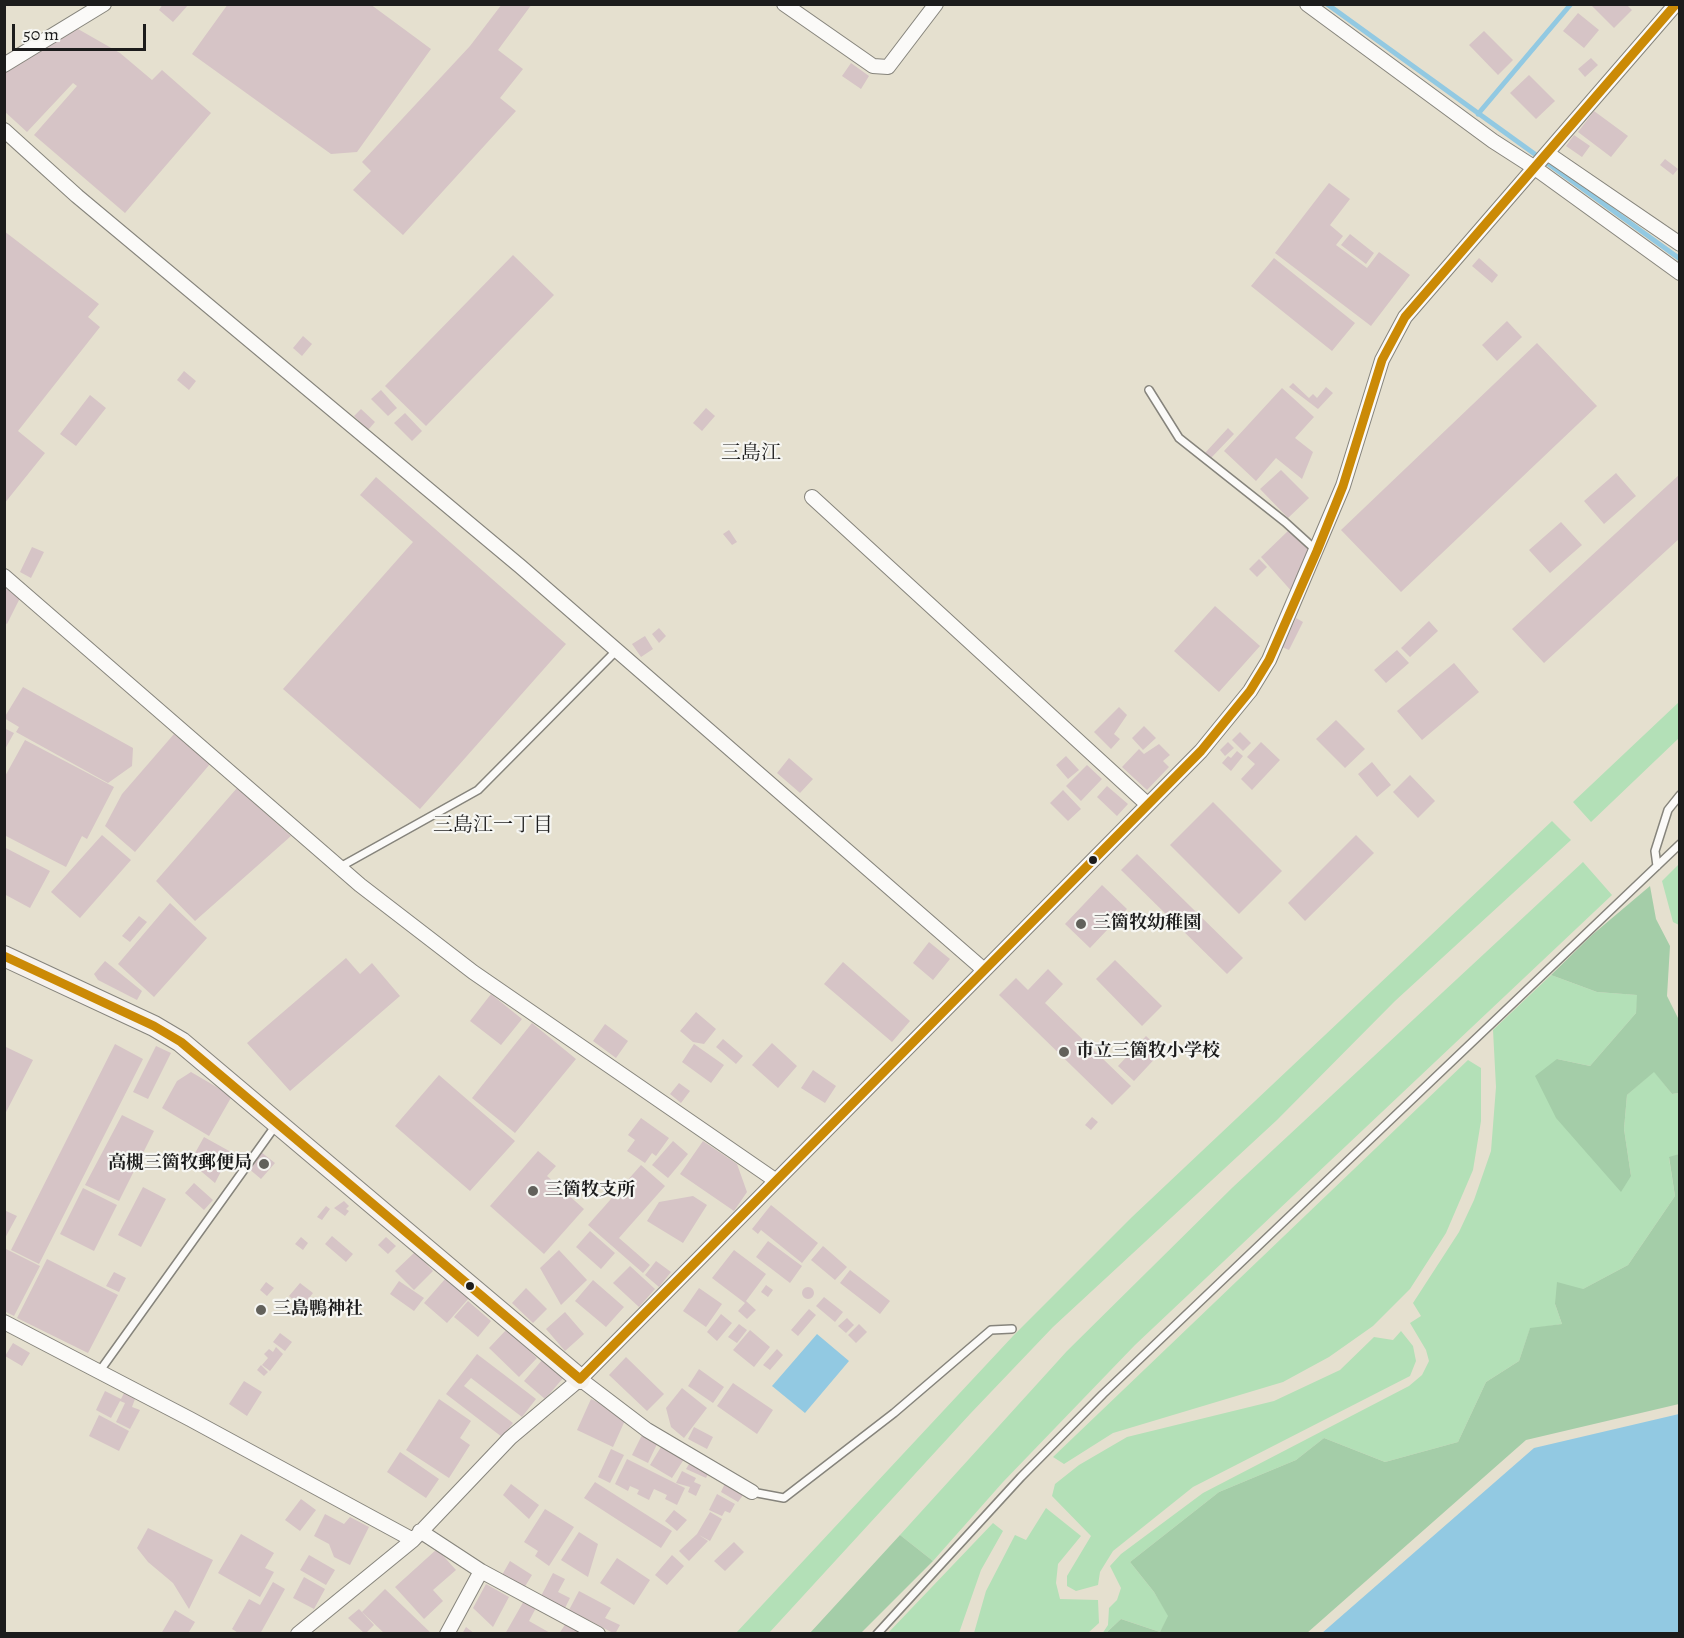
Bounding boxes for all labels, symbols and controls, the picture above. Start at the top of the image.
scale bar [15,12,148,50]
text: 50 m [23,22,59,46]
district label: 三島江 [721,442,781,466]
district label: 三島江一丁目 [433,814,553,838]
unlabelled marker [1087,854,1099,866]
place label: 三箇牧幼稚園 [1093,913,1201,935]
marker: 三箇牧幼稚園 [1074,917,1088,931]
place label: 市立三箇牧小学校 [1076,1041,1220,1063]
marker: 市立三箇牧小学校 [1057,1045,1071,1059]
place label: 高槻三箇牧郵便局 [108,1153,252,1175]
marker: 高槻三箇牧郵便局 [257,1157,271,1171]
place label: 三箇牧支所 [545,1180,635,1202]
marker: 三箇牧支所 [526,1184,540,1198]
unlabelled marker [464,1280,476,1292]
place label: 三島鴨神社 [273,1299,363,1321]
marker: 三島鴨神社 [254,1303,268,1317]

